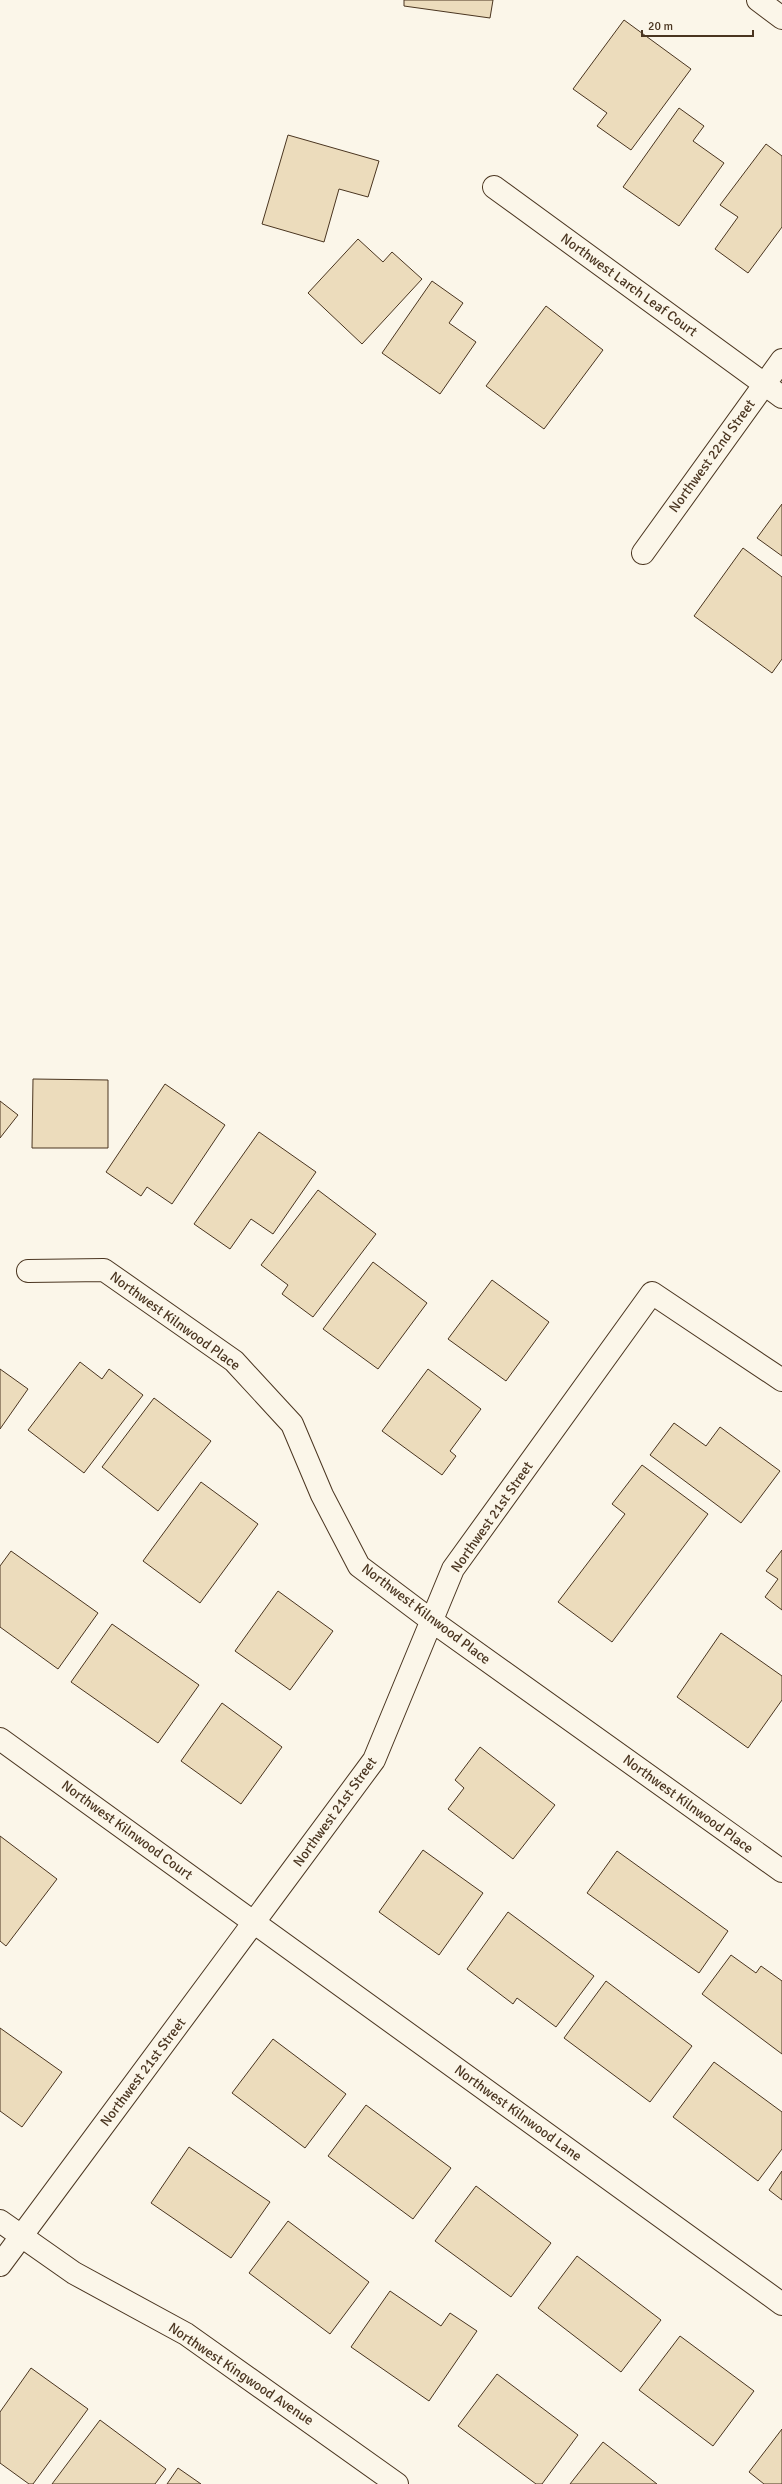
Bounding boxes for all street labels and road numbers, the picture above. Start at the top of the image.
street label: Northwest Larch Leaf Court [557,230,701,340]
street label: Northwest 22nd Street [665,396,759,516]
street label: Northwest Kilnwood Place [107,1268,243,1374]
street label: Northwest 21st Street [447,1458,537,1576]
street label: Northwest Kilnwood Place [358,1560,494,1668]
street label: Northwest Kilnwood Place [620,1751,756,1857]
street label: Northwest 21st Street [290,1754,381,1870]
street label: Northwest Kilnwood Court [58,1777,196,1883]
street label: Northwest 21st Street [97,2014,189,2130]
street label: Northwest Kilnwood Lane [451,2061,585,2165]
street label: Northwest Kingwood Avenue [165,2319,317,2429]

